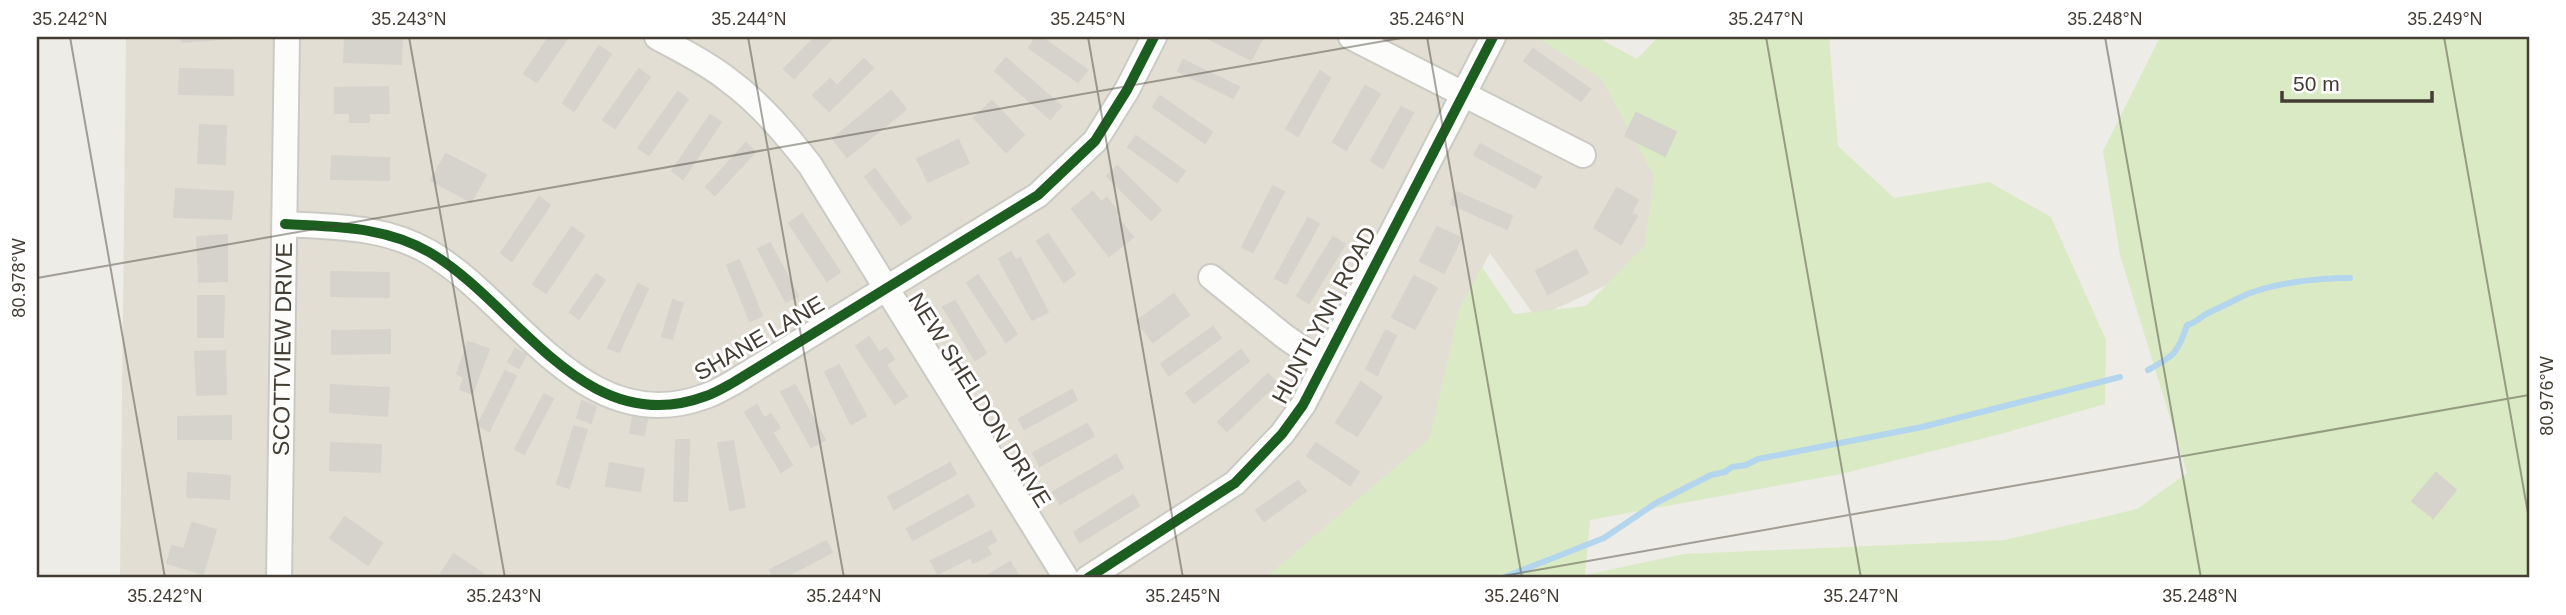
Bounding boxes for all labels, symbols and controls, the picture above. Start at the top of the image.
text: 35.242°N [32,9,108,29]
text: 35.243°N [371,9,447,29]
text: 35.244°N [711,9,787,29]
text: 35.245°N [1050,9,1126,29]
text: 35.246°N [1389,9,1465,29]
text: 35.247°N [1728,9,1804,29]
text: 35.248°N [2067,9,2143,29]
text: 35.249°N [2407,9,2483,29]
scale bar [2282,60,2433,104]
text: 50 m [2293,72,2340,95]
street label: HUNTLYNN ROAD [1266,222,1382,408]
text: 80.978°W [9,238,29,318]
street label: SCOTTVIEW DRIVE [268,242,297,456]
street label: NEW SHELDON DRIVE [903,288,1057,512]
street label: SHANE LANE [689,290,829,386]
text: 80.976°W [2537,356,2557,436]
text: 35.242°N [127,586,203,606]
text: 35.243°N [466,586,542,606]
text: 35.244°N [806,586,882,606]
text: 35.245°N [1145,586,1221,606]
text: 35.246°N [1484,586,1560,606]
text: 35.247°N [1823,586,1899,606]
text: 35.248°N [2162,586,2238,606]

